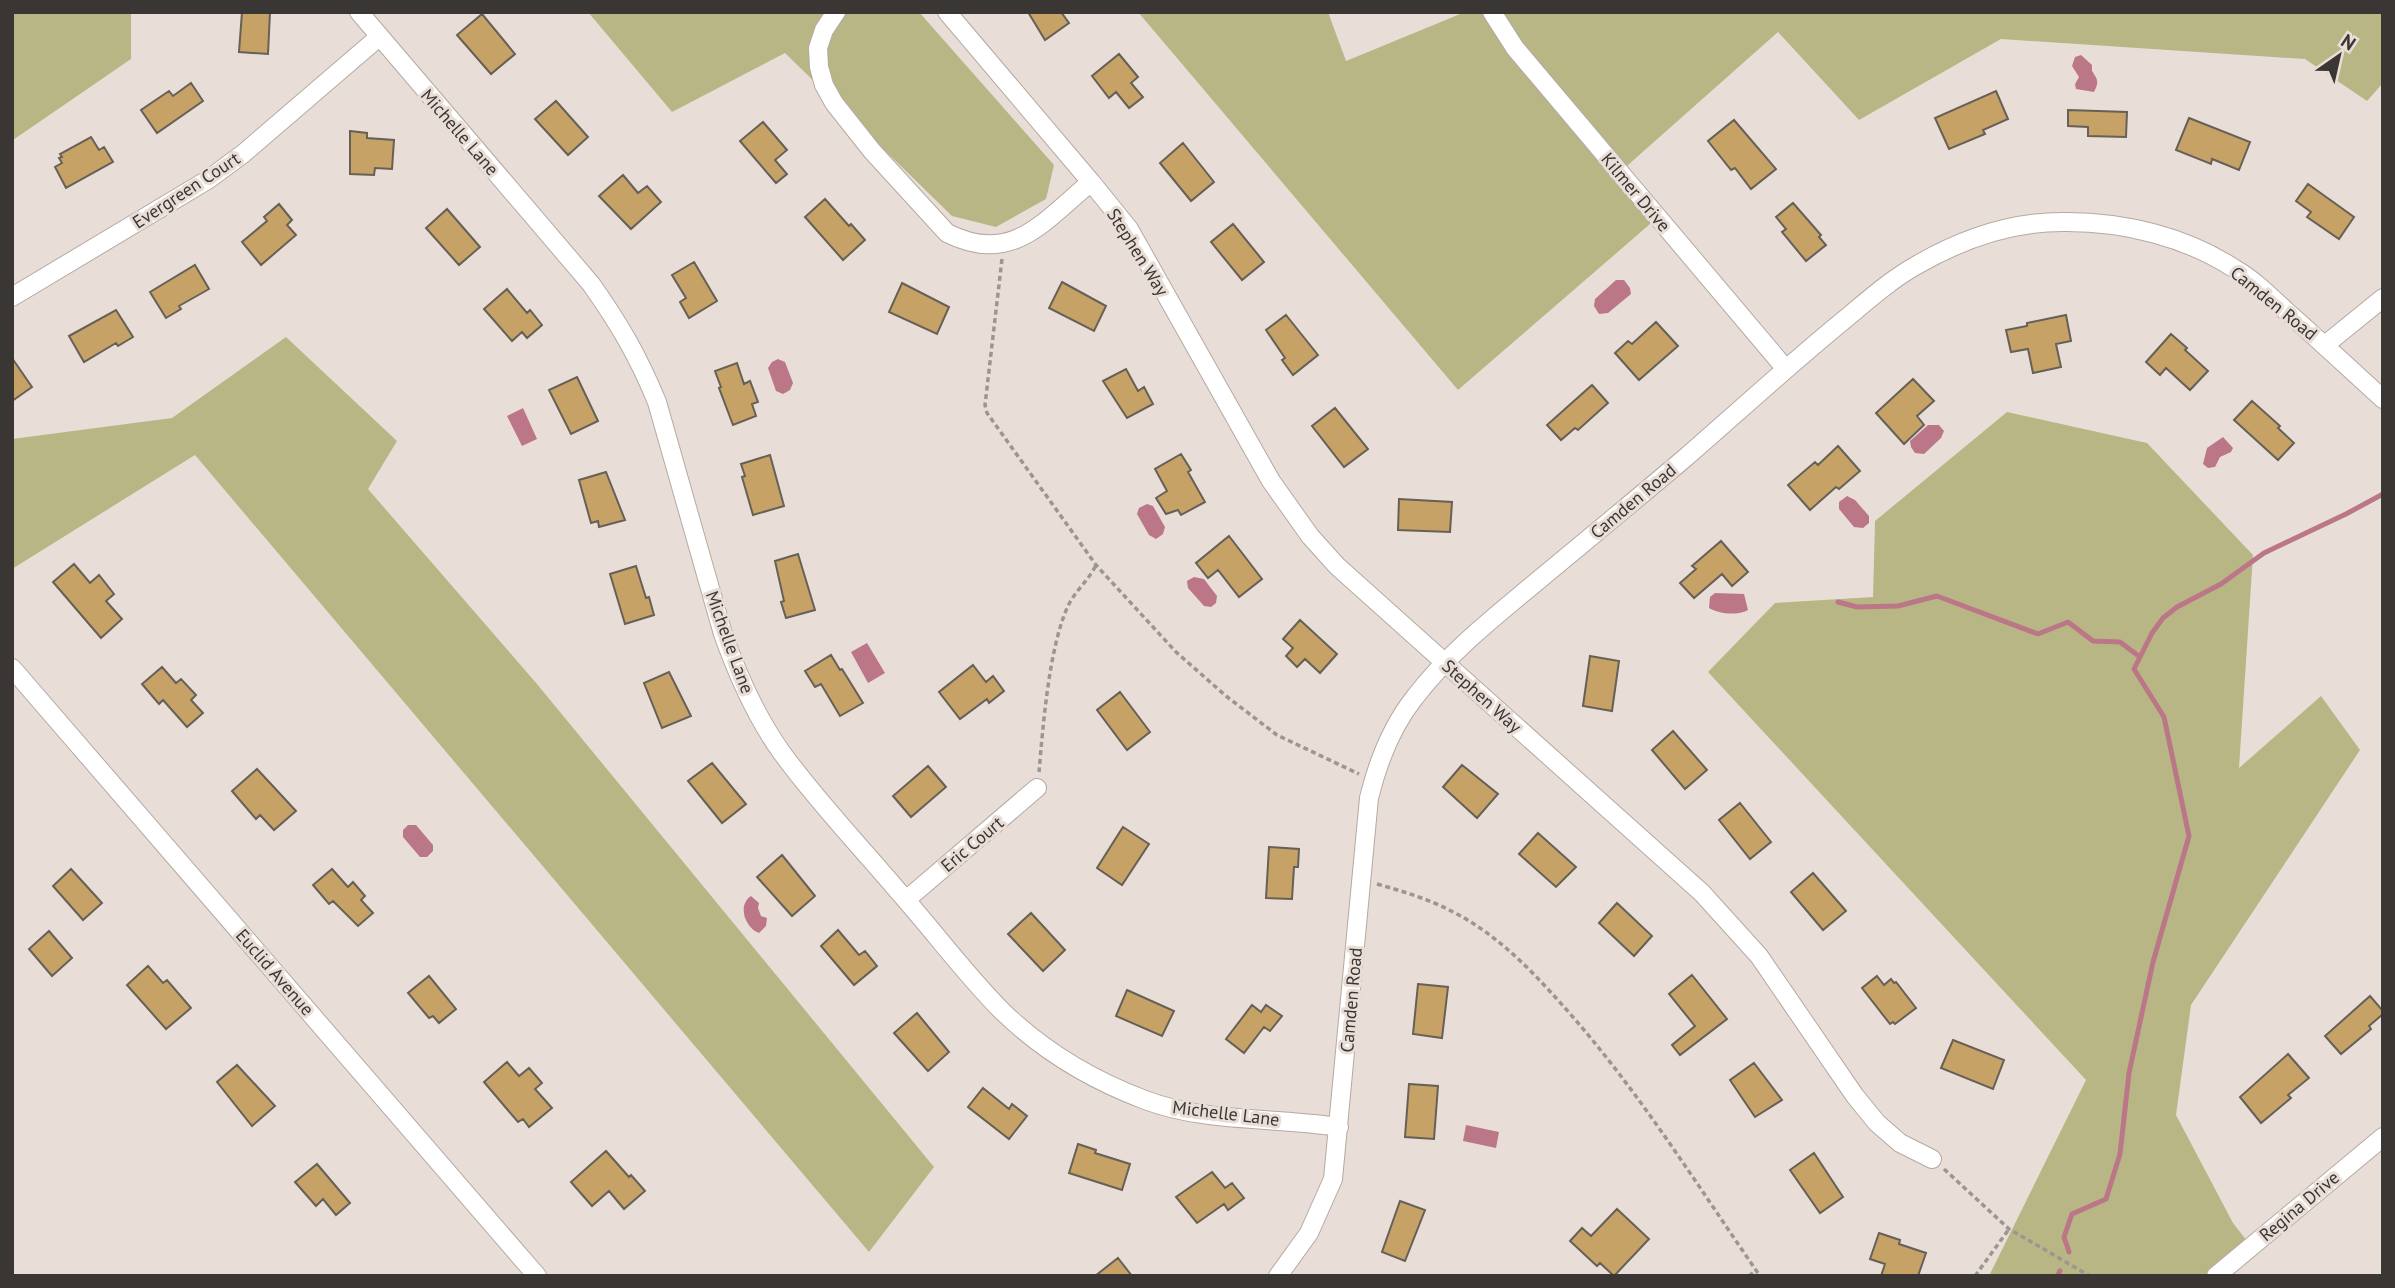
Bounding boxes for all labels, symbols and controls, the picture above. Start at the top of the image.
north arrow [2304,21,2374,91]
text: N [2337,28,2360,55]
street label: Michelle Lane [416,84,504,180]
street label: Evergreen Court [128,147,244,233]
street label: Kilmer Drive [1596,148,1676,236]
street label: Stephen Way [1102,204,1174,301]
street label: Camden Road [2226,261,2322,345]
street label: Camden Road [1585,458,1681,544]
street label: Michelle Lane [701,588,759,696]
street label: Stephen Way [1437,654,1527,738]
street label: Eric Court [936,811,1008,877]
street label: Euclid Avenue [231,924,319,1020]
street label: Camden Road [1335,947,1367,1053]
street label: Michelle Lane [1171,1095,1281,1131]
street label: Regina Drive [2254,1166,2344,1246]

